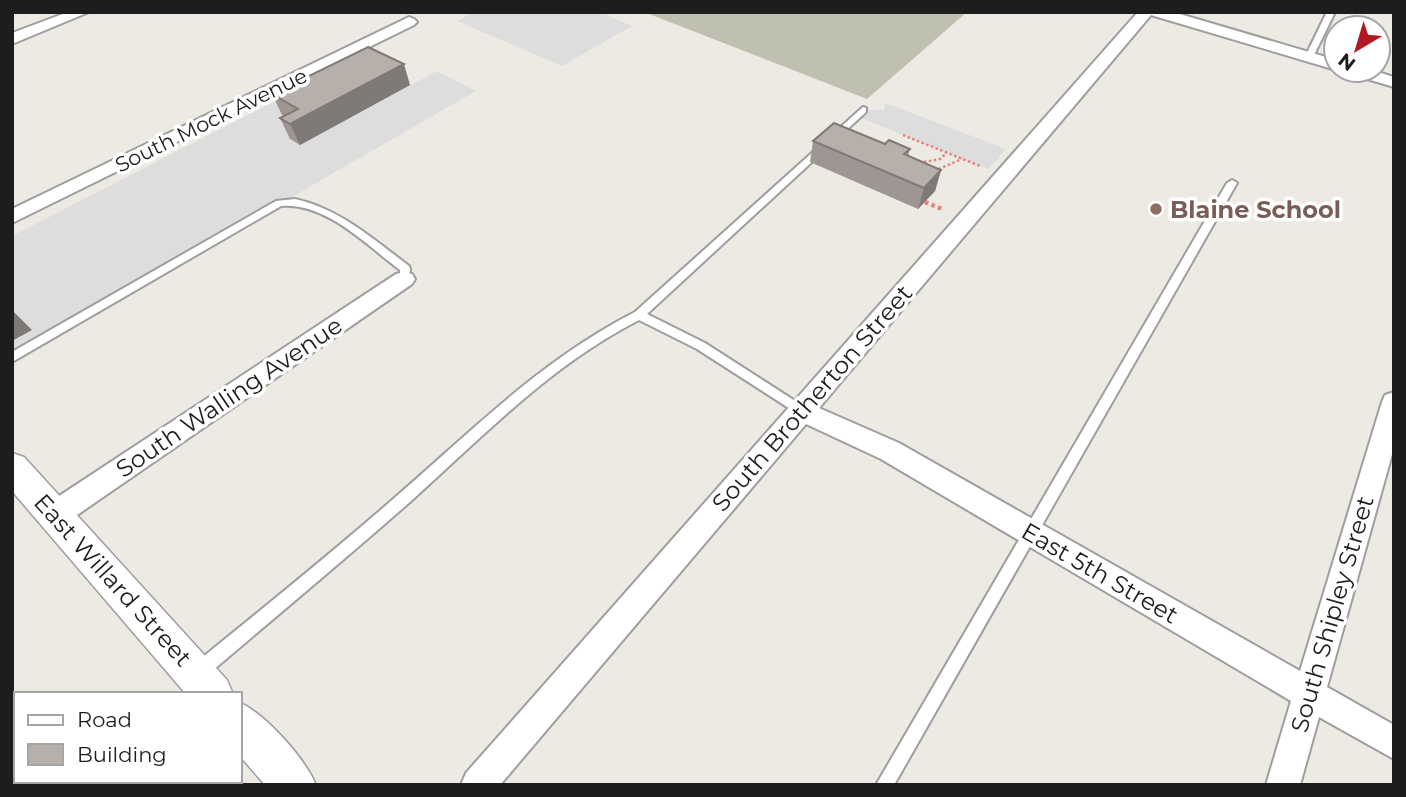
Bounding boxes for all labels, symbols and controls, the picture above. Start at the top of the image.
north arrow [1322,14,1392,84]
text: N [1334,48,1360,76]
street label: South Mock Avenue [111,63,311,177]
place label: Blaine School [1170,195,1341,224]
marker: Blaine School [1148,201,1164,217]
street label: South Brotherton Street [706,279,918,517]
street label: South Walling Avenue [110,310,348,484]
street label: East Willard Street [28,488,198,672]
street label: South Shipley Street [1284,492,1380,736]
street label: East 5th Street [1016,516,1184,630]
legend [14,692,242,783]
text: Road [77,707,132,732]
text: Building [77,742,167,767]

